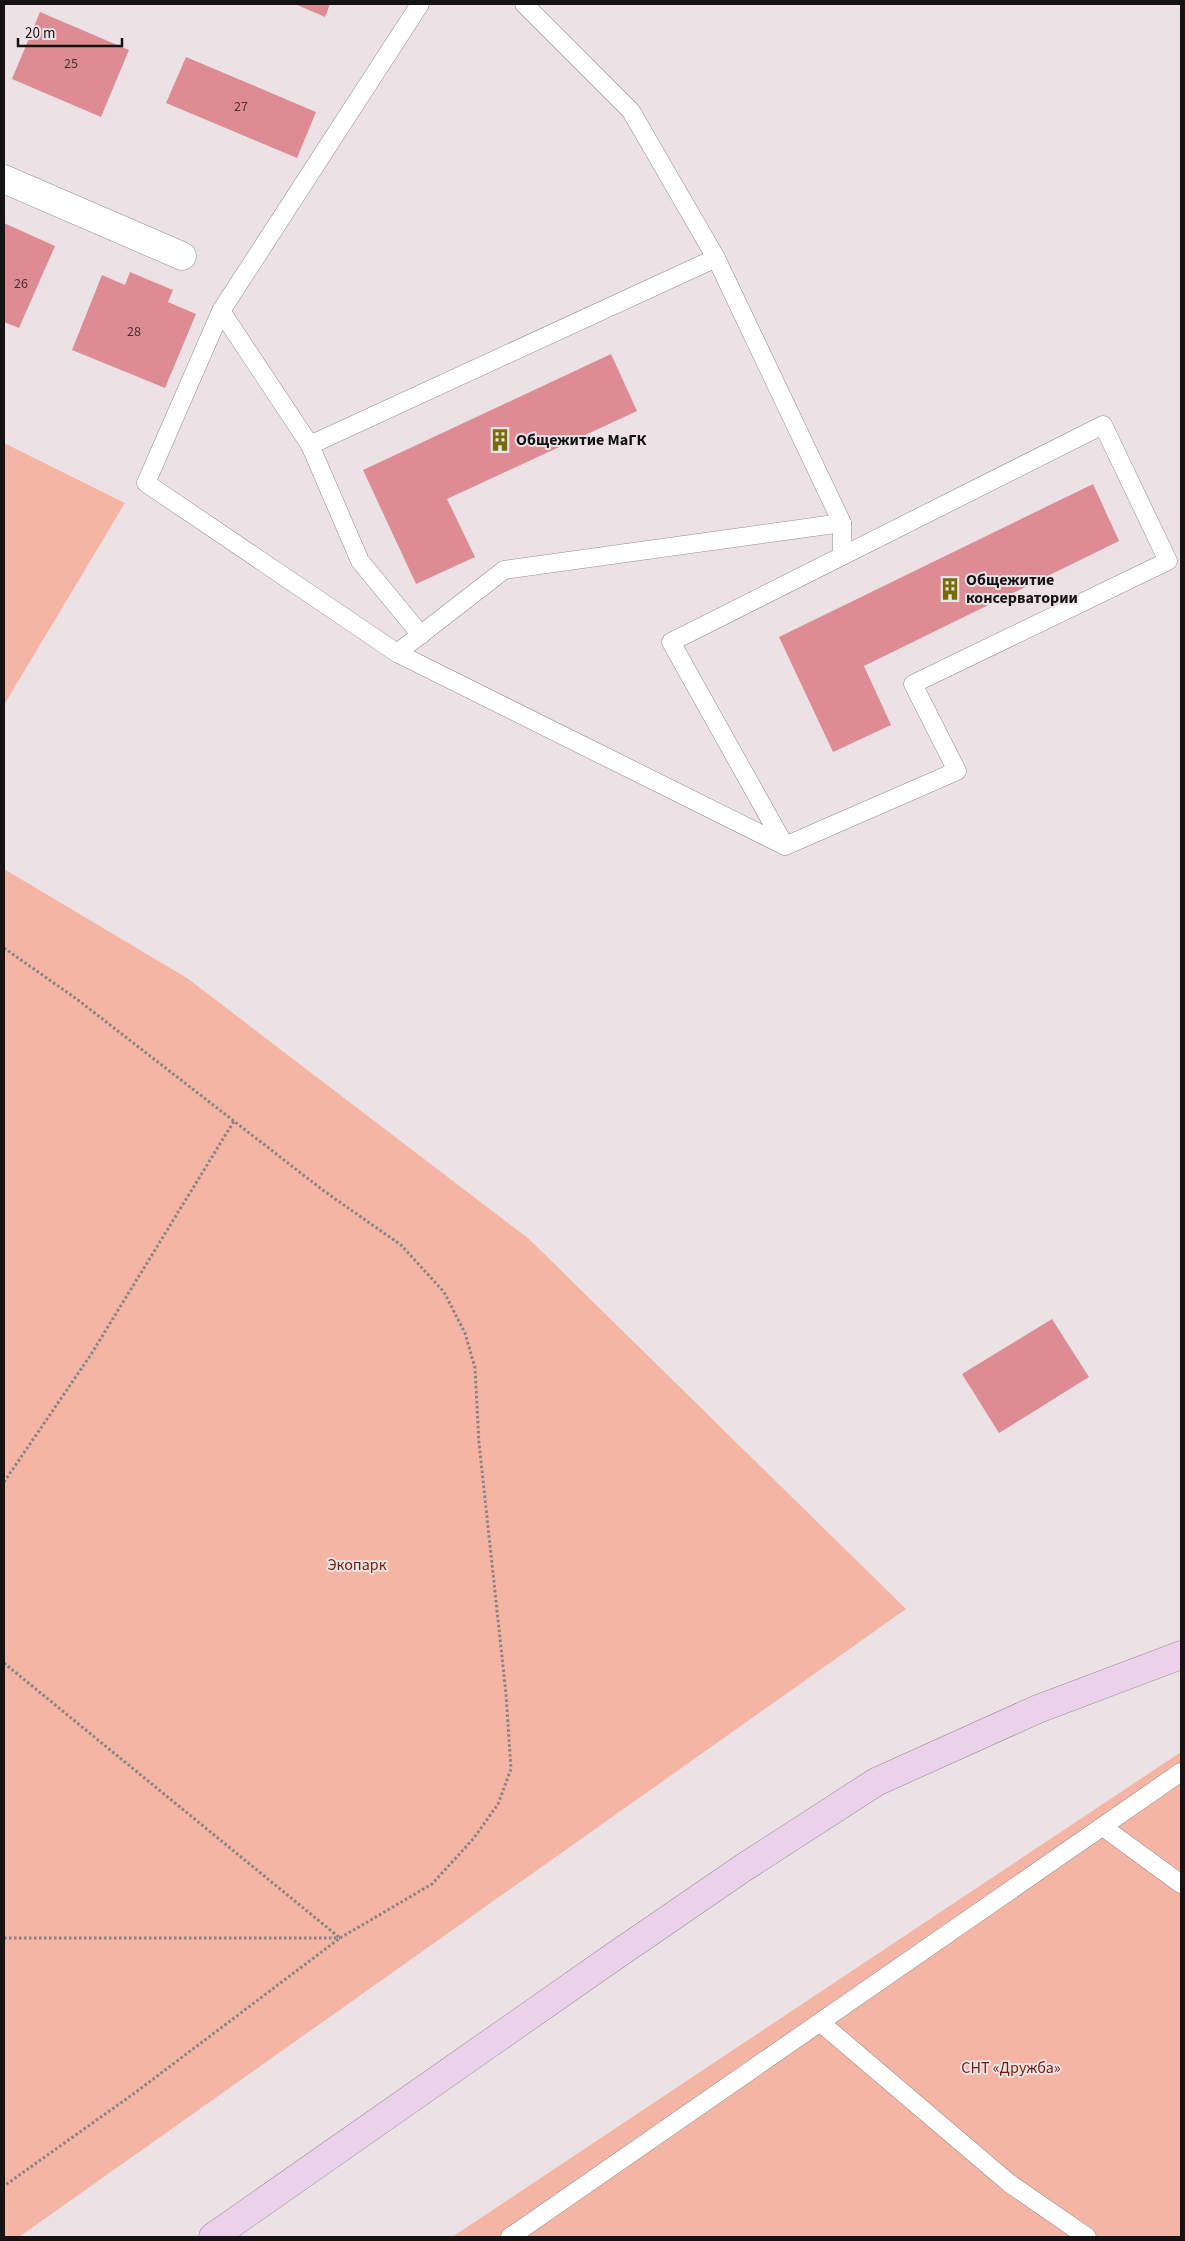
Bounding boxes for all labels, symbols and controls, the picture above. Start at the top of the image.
scale bar [18,15,121,47]
text: 20 m [25,23,55,44]
house number: 25 [64,54,78,74]
house number: 27 [234,97,248,117]
house number: 26 [14,274,28,294]
house number: 28 [127,322,141,342]
building icon: Общежитие МаГК [487,427,513,453]
place label: Общежитие МаГК [516,429,647,451]
place label: Общежитие консерватории [966,569,1078,609]
building icon: Общежитие консерватории [937,576,963,602]
park label: Экопарк [327,1554,387,1576]
park label: СНТ «Дружба» [961,2057,1061,2079]

